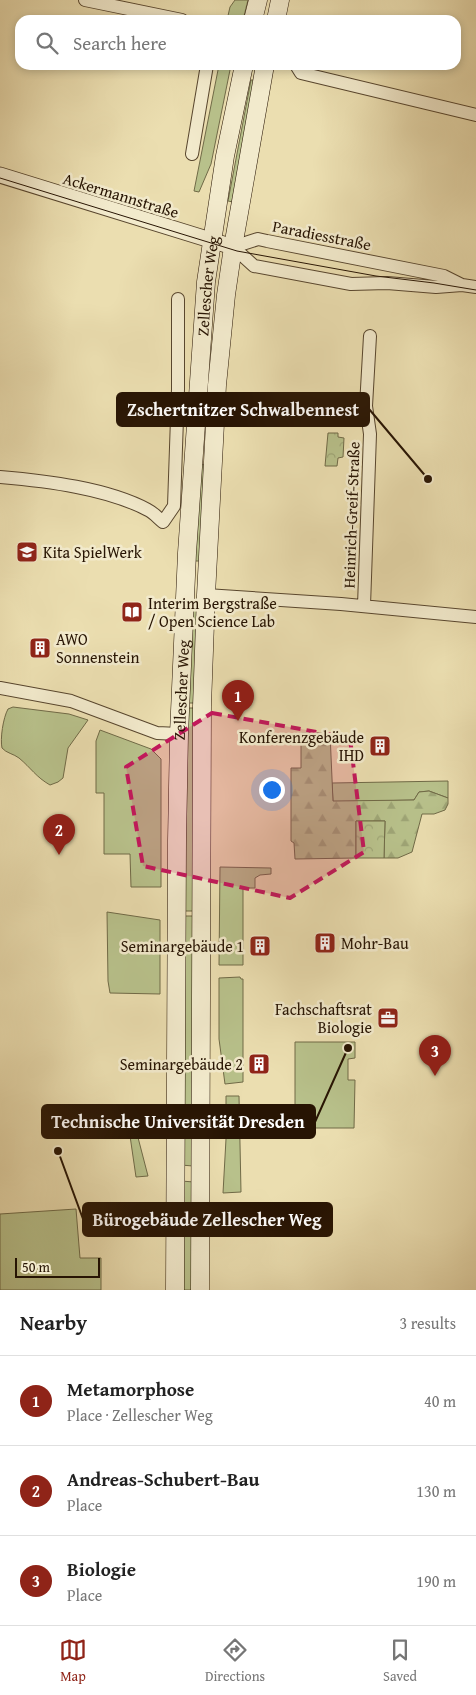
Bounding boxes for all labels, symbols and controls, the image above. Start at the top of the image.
search box [15,15,461,70]
icon: search [33,29,61,57]
text: Search here [73,29,167,57]
street label: Ackermannstraße [60,166,182,224]
street label: Paradiesstraße [271,214,373,256]
street label: Zellescher Weg [190,234,225,337]
callout: Zschertnitzer Schwalbennest [117,393,369,426]
text: Zschertnitzer Schwalbennest [127,396,359,423]
street label: Heinrich-Greif-Straße [336,441,366,589]
school or university icon: Kita SpielWerk [15,540,39,564]
place label: Kita SpielWerk [43,540,143,564]
place label: Interim Bergstraße / Open Science Lab [148,591,277,633]
library icon: Interim Bergstraße / Open Science Lab [120,600,144,624]
place label: AWO Sonnenstein [56,627,139,669]
building icon: AWO Sonnenstein [28,636,52,660]
street label: Zellescher Weg [167,639,195,741]
pin: 1 [222,680,254,721]
place label: Konferenzgebäude IHD [239,725,364,767]
building icon: Konferenzgebäude IHD [368,734,392,758]
your location [259,777,285,803]
pin: 2 [43,814,75,855]
building icon: Mohr-Bau [313,931,337,955]
place label: Mohr-Bau [341,931,409,955]
place label: Seminargebäude 1 [121,934,244,958]
building icon: Seminargebäude 1 [248,934,272,958]
place label: Fachschaftsrat Biologie [275,997,372,1039]
office icon: Fachschaftsrat Biologie [376,1006,400,1030]
pin: 3 [419,1035,451,1076]
place label: Seminargebäude 2 [120,1052,243,1076]
building icon: Seminargebäude 2 [247,1052,271,1076]
callout: Technische Universität Dresden [42,1105,315,1138]
text: Technische Universität Dresden [51,1108,305,1135]
callout: Bürogebäude Zellescher Weg [83,1203,332,1236]
text: Bürogebäude Zellescher Weg [92,1206,322,1233]
scale bar [15,1255,100,1278]
text: 50 m [22,1257,50,1277]
text: Nearby [20,1307,87,1338]
text: 3 results [399,1311,456,1335]
text: Metamorphose [67,1375,194,1403]
text: 1 [32,1389,40,1413]
text: 40 m [424,1389,456,1413]
text: Place · Zellescher Weg [67,1403,213,1427]
text: Andreas-Schubert-Bau [67,1465,259,1493]
text: 2 [32,1479,40,1503]
text: 130 m [416,1479,456,1503]
text: Place [67,1493,102,1517]
text: Biologie [67,1555,136,1583]
text: 3 [32,1569,40,1593]
text: 190 m [416,1569,456,1593]
text: Place [67,1583,102,1607]
tab: Map [59,1636,87,1686]
tab: Directions [205,1636,265,1686]
tab: Saved [383,1636,417,1686]

